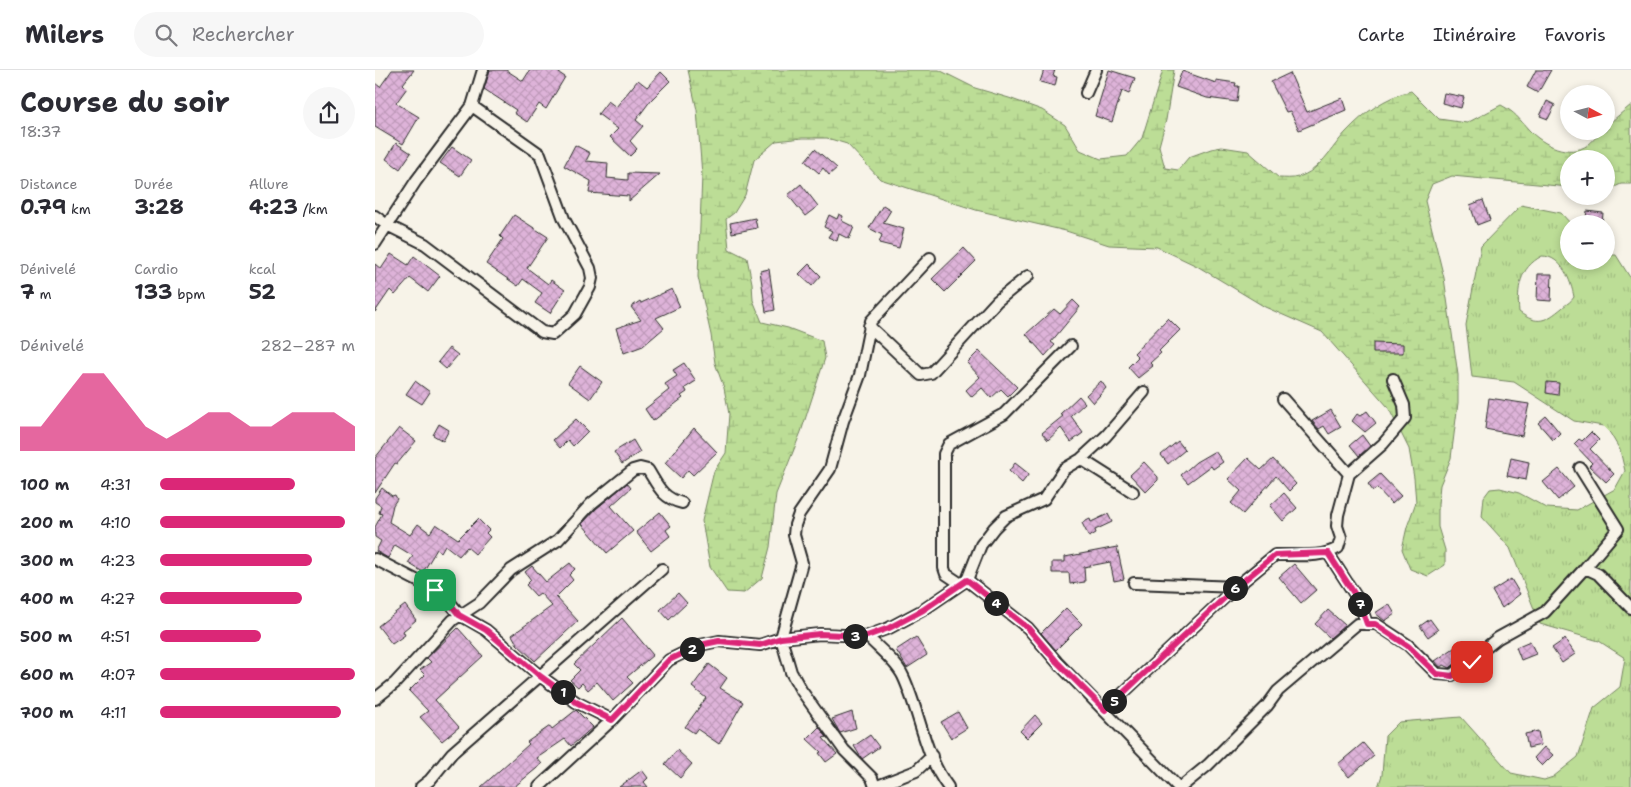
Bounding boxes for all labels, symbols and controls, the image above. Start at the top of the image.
search box [134,12,484,57]
text: Milers [25,19,104,51]
icon: search [152,21,180,49]
text: Rechercher [192,22,295,47]
text: Carte [1358,23,1405,47]
text: Itinéraire [1433,23,1517,47]
text: Favoris [1545,23,1606,47]
text: Course du soir [20,83,230,121]
north arrow [1560,85,1615,140]
map controls [1560,85,1615,270]
button: share [303,87,355,139]
text: 18:37 [20,121,62,142]
button: + [1560,150,1615,205]
text: Distance [20,175,77,193]
text: Durée [134,175,173,193]
text: Allure [249,175,289,193]
text: 0.79 [20,193,66,221]
text: 3:28 [134,193,184,221]
text: 4:23 [249,193,298,221]
text: km [66,200,91,218]
text: /km [298,200,328,218]
button: − [1560,215,1615,270]
text: Dénivelé [20,260,76,278]
text: Cardio [134,260,178,278]
text: kcal [249,260,276,278]
text: 7 [20,278,35,306]
text: 133 [134,278,172,306]
text: 52 [249,278,276,306]
text: m [35,285,52,303]
text: bpm [172,285,205,303]
text: Dénivelé [20,335,84,356]
text: 282–287 m [260,335,355,356]
text: 100 m [20,474,69,495]
text: 4:31 [100,474,131,495]
text: 200 m [20,512,73,533]
text: 4:10 [100,512,131,533]
text: 300 m [20,550,74,571]
text: 4:23 [100,550,136,571]
pin [414,569,456,611]
icon: arrive [421,576,449,604]
pin: 6 [1223,576,1247,600]
text: 6 [1231,579,1240,597]
text: 400 m [20,588,74,609]
text: 4:27 [100,588,135,609]
pin: 4 [983,590,1009,616]
pin: 7 [1347,592,1373,616]
text: 4 [992,594,1001,612]
text: 7 [1356,595,1365,613]
pin: 3 [843,624,867,648]
text: 500 m [20,626,72,647]
text: 4:51 [100,626,130,647]
text: 3 [851,627,860,645]
pin: 2 [679,636,705,662]
text: 2 [688,640,697,658]
pin [1451,641,1493,683]
icon: check [1458,648,1486,676]
text: 600 m [20,664,74,685]
text: 4:07 [100,664,136,685]
pin: 1 [551,680,575,704]
text: 1 [560,683,567,701]
pin: 5 [1101,688,1127,714]
text: 5 [1110,692,1119,710]
text: 700 m [20,702,74,723]
text: 4:11 [100,702,127,723]

